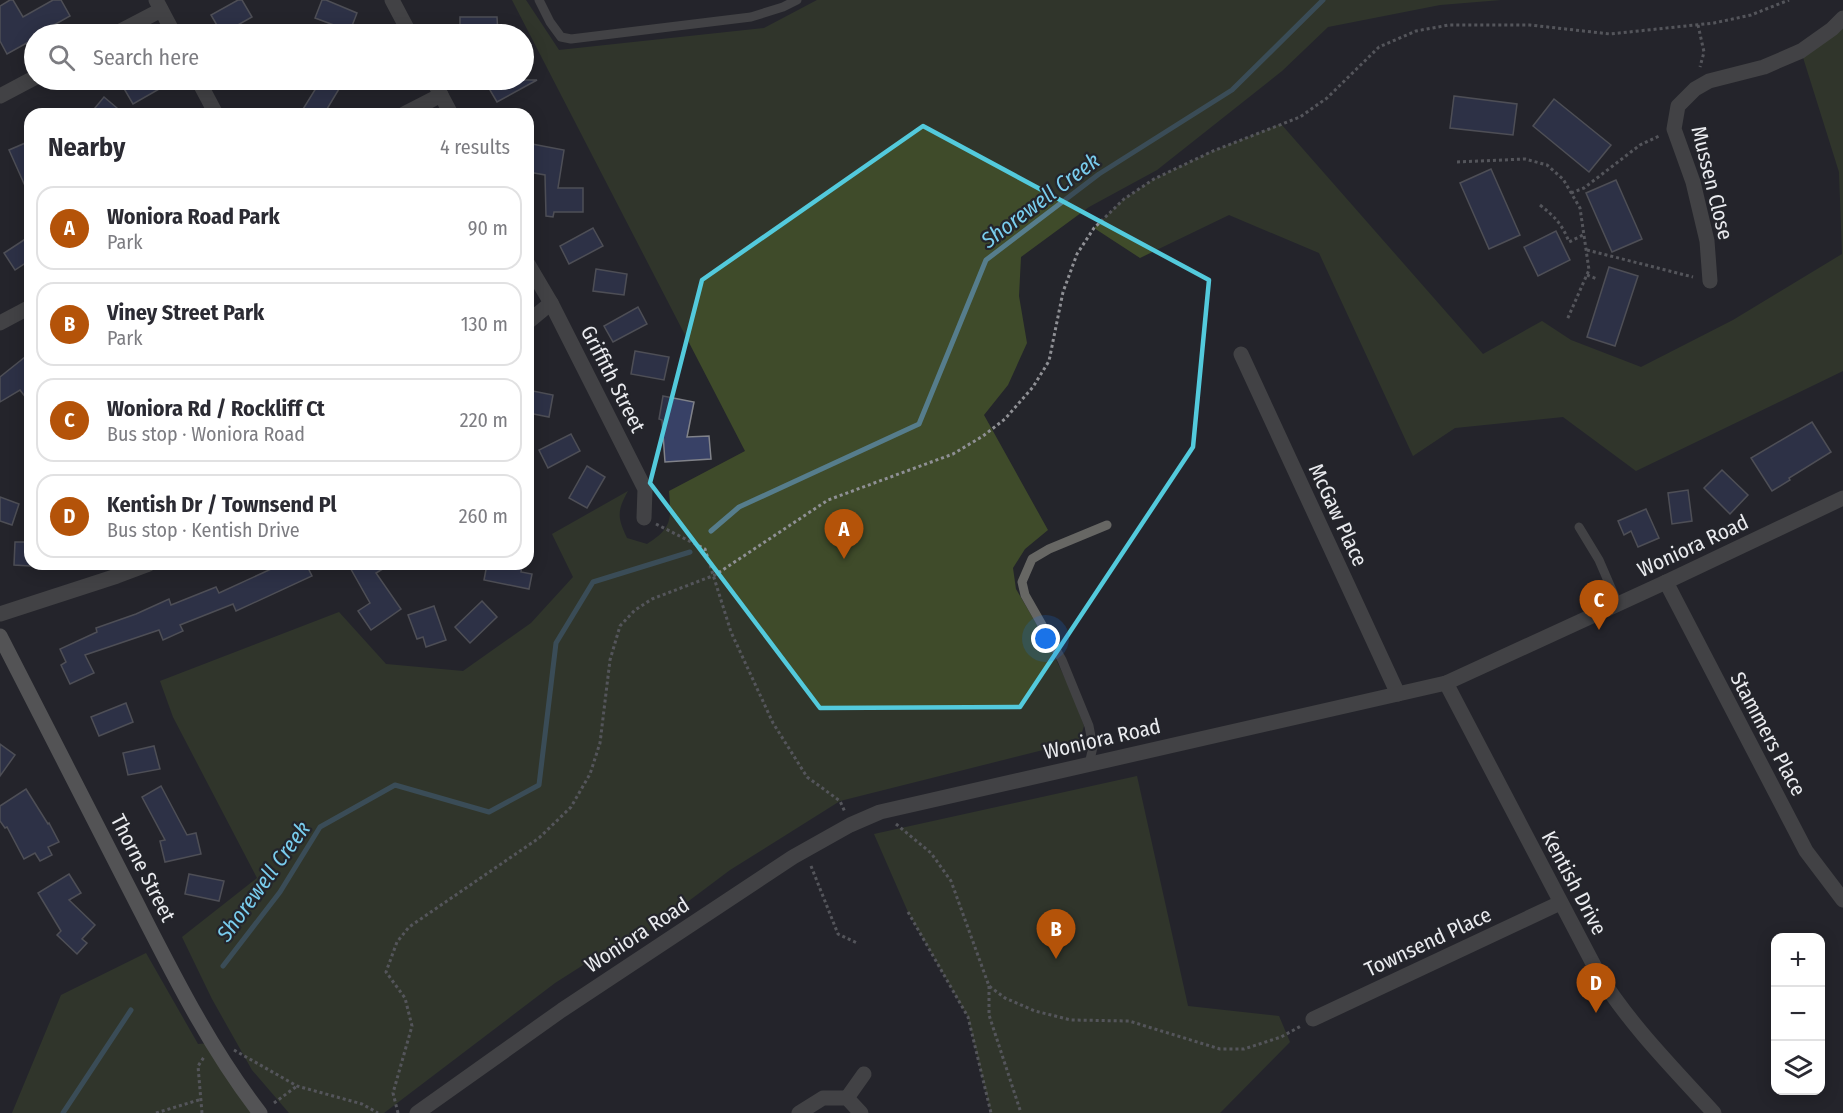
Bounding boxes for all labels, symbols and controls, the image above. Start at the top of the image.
search box [24,24,534,90]
icon: search [45,41,78,74]
text: Search here [93,44,199,71]
street label: Mussen Close [1685,123,1739,243]
text: Nearby [48,132,125,163]
text: 4 results [440,135,510,159]
water label: Shorewell Creek [975,147,1105,254]
text: Woniora Road Park [107,203,280,230]
text: A [64,216,75,240]
text: 90 m [468,216,508,240]
text: Park [107,230,143,254]
text: Viney Street Park [107,299,264,326]
text: B [64,312,75,336]
text: 130 m [461,312,508,336]
street label: Griffith Street [575,321,651,437]
text: Park [107,326,143,350]
text: Woniora Rd / Rockliff Ct [107,395,325,422]
text: C [64,408,75,432]
text: 220 m [460,408,508,432]
text: Bus stop · Woniora Road [107,422,305,446]
street label: McGaw Place [1303,460,1373,570]
text: Kentish Dr / Townsend Pl [107,491,336,518]
text: D [64,504,75,528]
text: 260 m [459,504,508,528]
street label: Woniora Road [1633,509,1753,583]
pin: A [824,510,864,559]
text: Bus stop · Kentish Drive [107,518,300,542]
pin: C [1580,580,1618,630]
your location [1031,624,1060,653]
street label: Stammers Place [1724,668,1812,800]
street label: Woniora Road [1041,713,1163,765]
street label: Thorne Street [105,810,181,926]
water label: Shorewell Creek [210,816,316,947]
street label: Kentish Drive [1536,827,1612,939]
street label: Woniora Road [580,892,694,978]
street label: Townsend Place [1361,901,1495,983]
pin: B [1036,910,1076,959]
map controls [1771,933,1825,1095]
button: + [1771,933,1825,987]
pin: D [1576,964,1616,1013]
button: − [1771,987,1825,1041]
button: layers [1771,1041,1825,1095]

